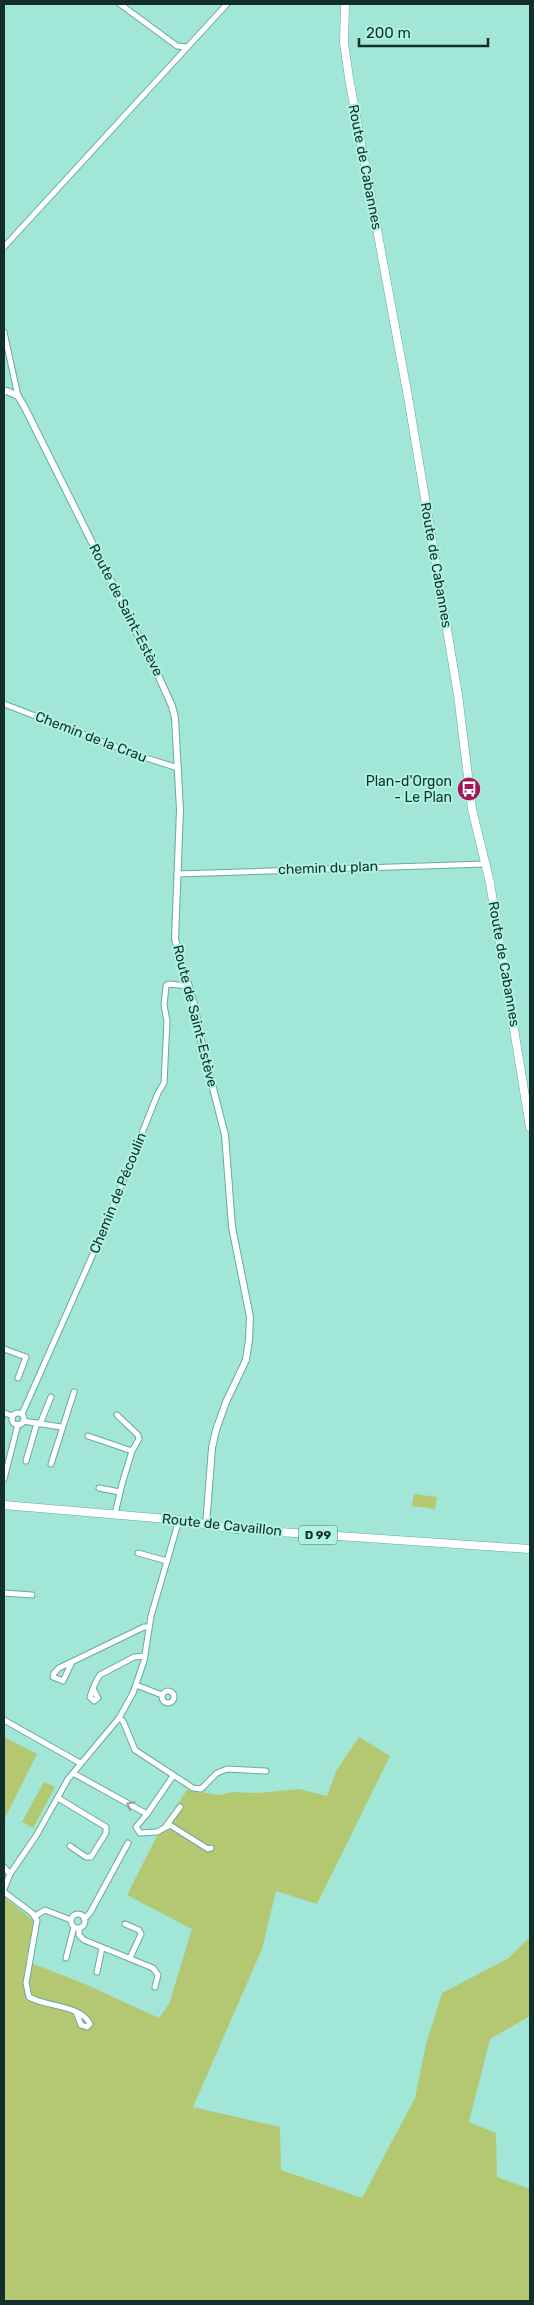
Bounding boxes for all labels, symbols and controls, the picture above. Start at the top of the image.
scale bar [359,15,488,47]
text: 200 m [366,24,411,42]
street label: Route de Cabannes [345,103,385,231]
street label: Route de Cabannes [417,501,455,629]
street label: Route de Saint-Estève [85,541,167,679]
street label: Chemin de la Crau [33,708,149,766]
place label: Plan-d'Orgon - Le Plan [366,773,452,806]
bus stop icon: Plan-d'Orgon - Le Plan [456,776,482,802]
street label: chemin du plan [278,858,378,878]
street label: Route de Cabannes [485,900,523,1028]
street label: Route de Saint-Estève [169,943,221,1089]
street label: Chemin de Pécoulin [86,1130,150,1256]
street label: Route de Cavaillon [161,1510,283,1540]
road number: D 99 [299,1526,337,1544]
one-way arrow [126,1801,135,1811]

